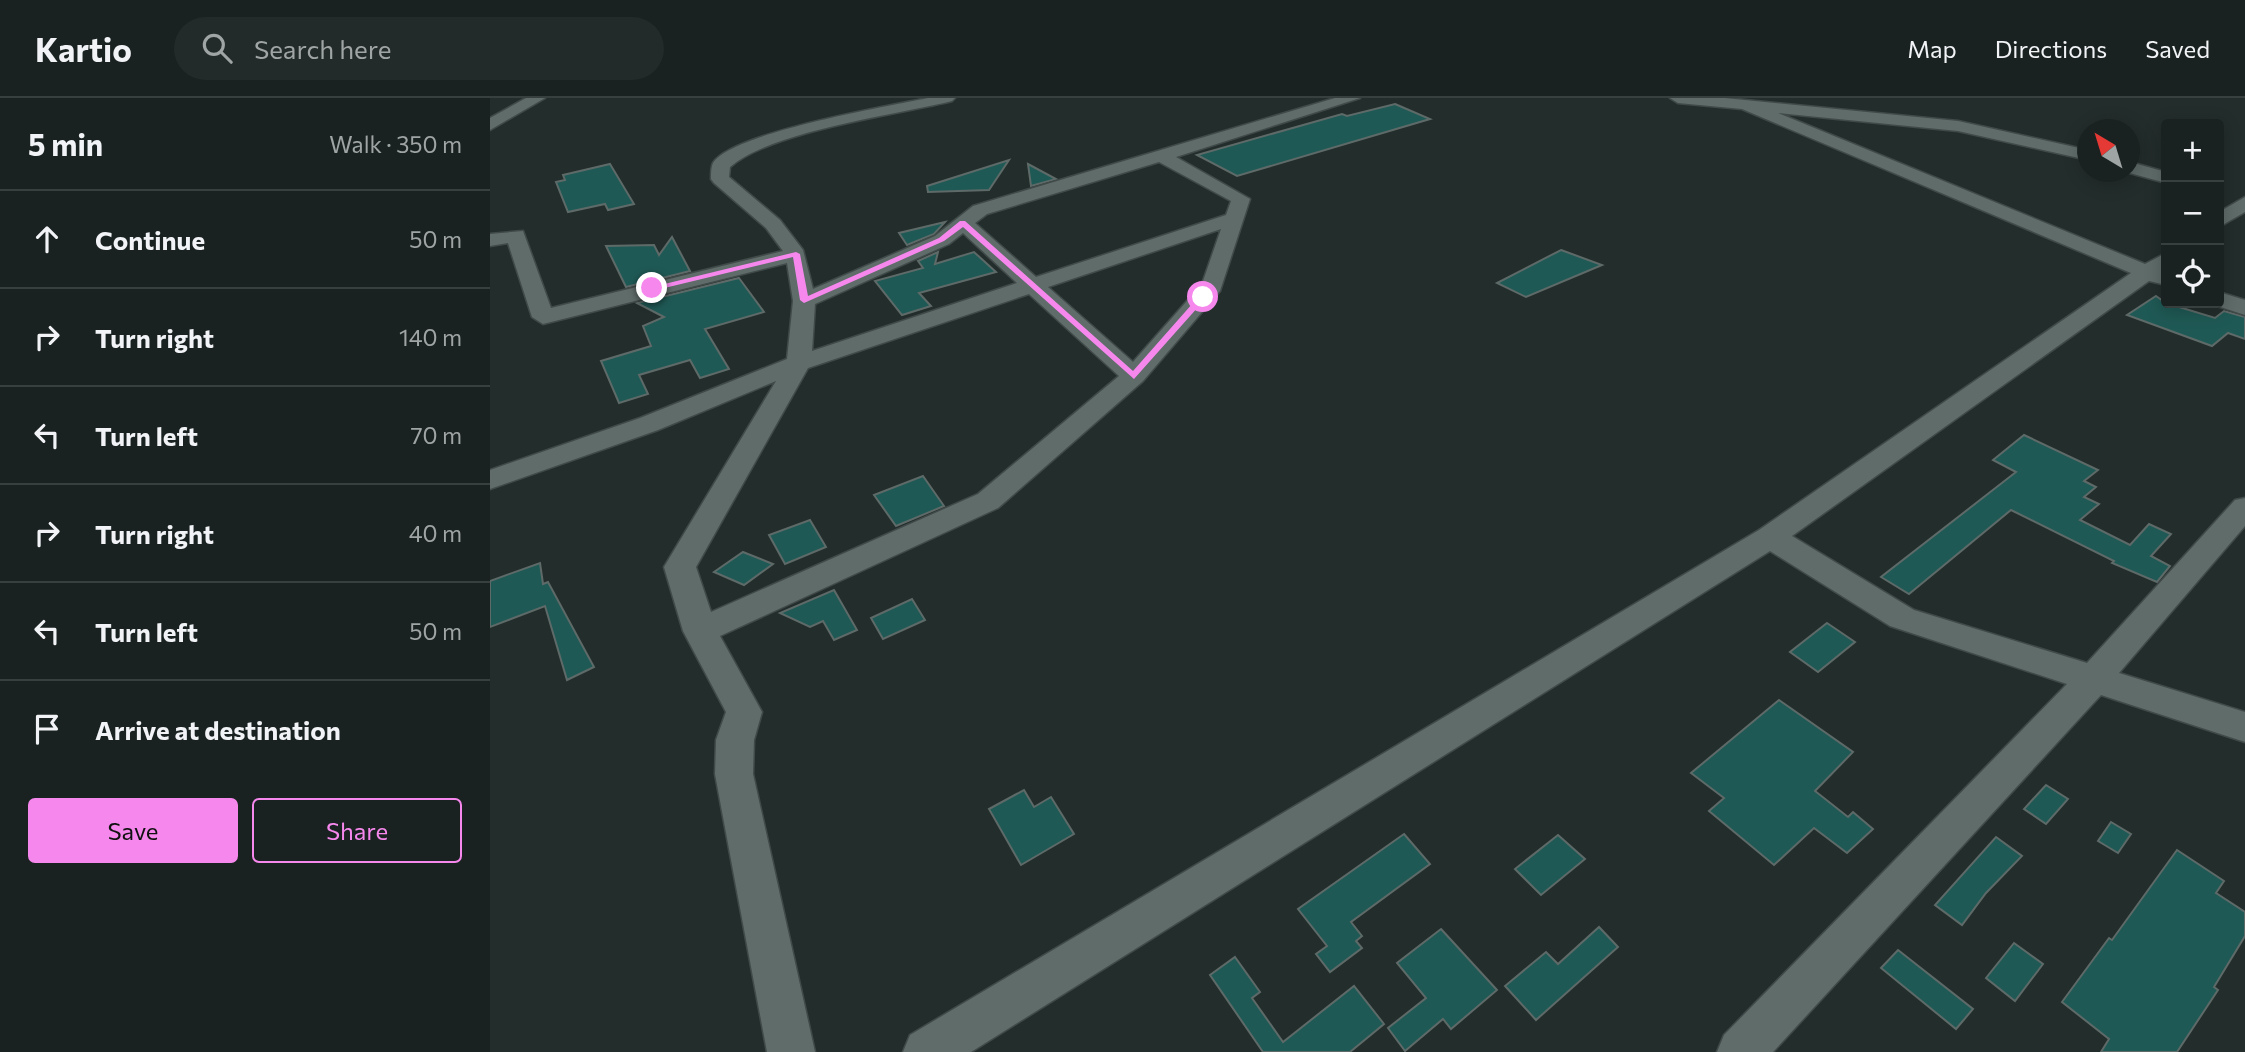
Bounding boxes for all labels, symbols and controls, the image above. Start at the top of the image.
search box [174,17,664,80]
text: Kartio [35,28,132,69]
icon: search [198,29,236,67]
text: Search here [254,33,391,64]
text: Map [1907,34,1957,63]
text: Directions [1995,34,2107,63]
text: Saved [2145,34,2210,63]
north arrow [2077,119,2140,182]
map controls [2161,119,2224,308]
button: + [2161,119,2224,182]
text: 5 min [28,125,103,162]
text: Walk · 350 m [329,130,462,158]
button: − [2161,182,2224,245]
icon: ahead [28,220,66,258]
text: Continue [95,224,205,255]
text: 50 m [409,225,462,253]
button: locate [2161,245,2224,308]
route end [636,272,667,303]
route start [1187,281,1218,312]
icon: right [28,318,66,356]
text: Turn right [95,322,214,353]
text: 140 m [399,323,462,351]
icon: left [28,416,66,454]
text: Turn left [95,420,198,451]
text: 70 m [410,421,462,449]
icon: right [28,514,66,552]
text: Turn right [95,518,214,549]
text: 40 m [409,519,462,547]
icon: left [28,612,66,650]
text: Turn left [95,616,198,647]
text: 50 m [409,617,462,645]
icon: arrive [28,710,66,748]
text: Arrive at destination [95,714,341,745]
button: Save [28,798,238,863]
button: Share [252,798,462,863]

